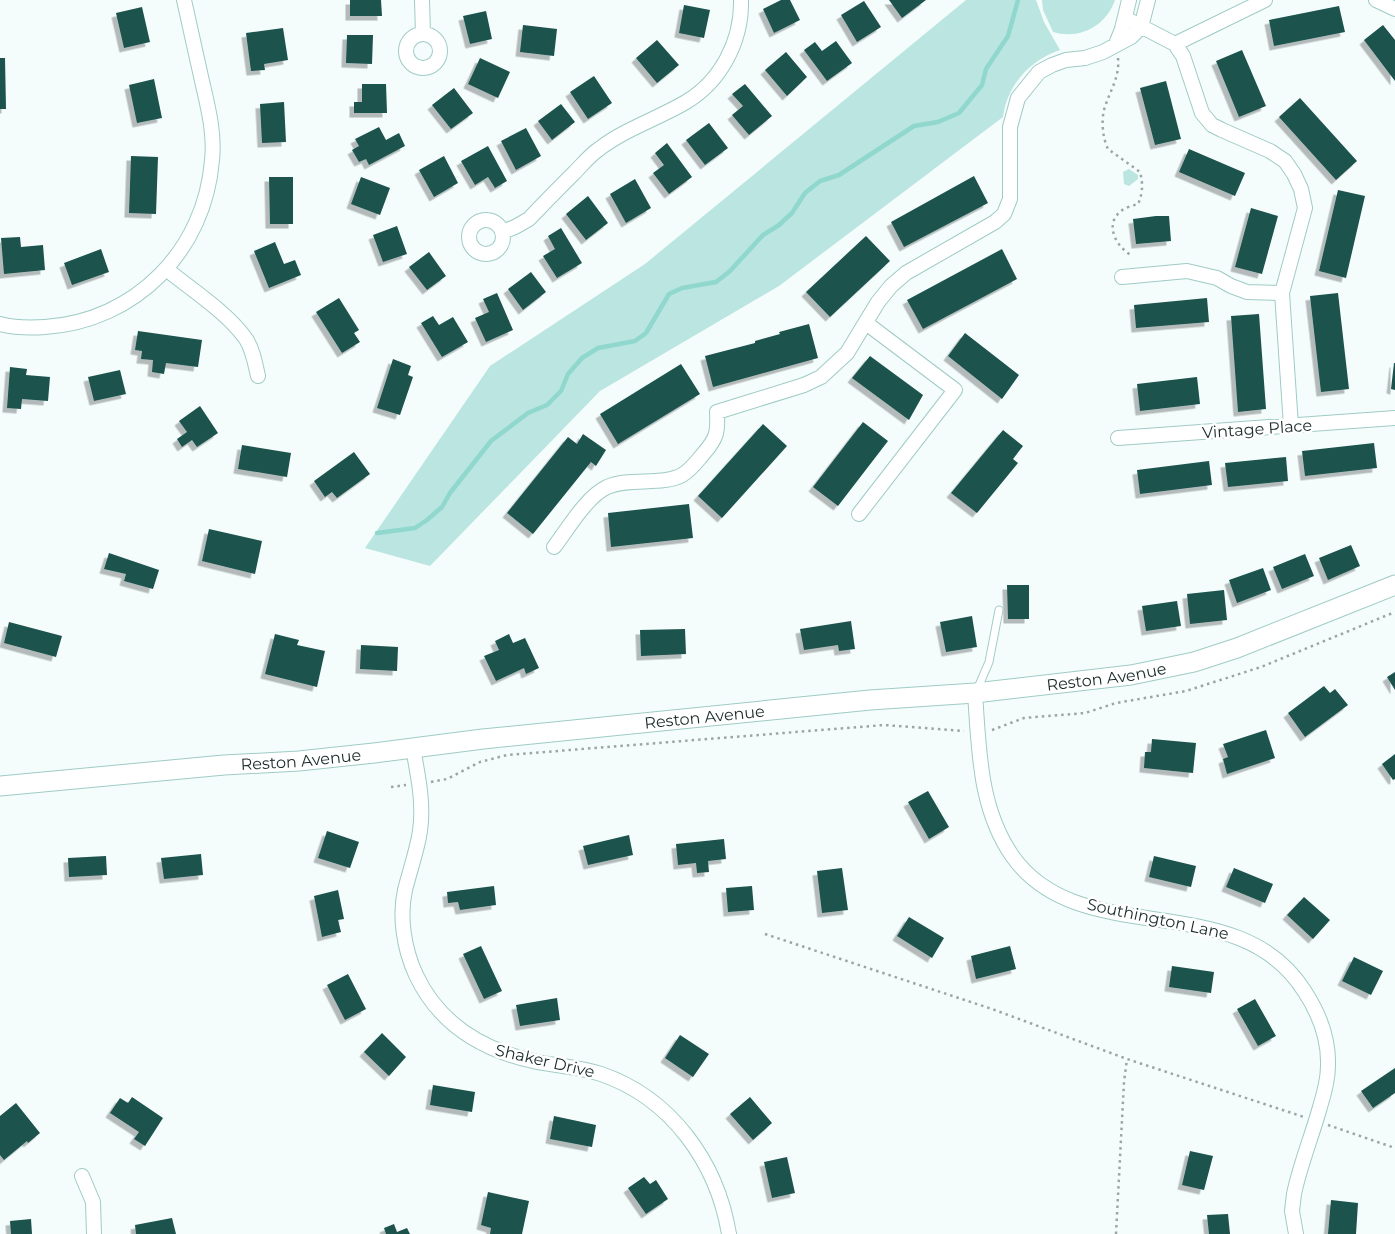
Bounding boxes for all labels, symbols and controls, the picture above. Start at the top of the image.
street label: Vintage Place [1201,416,1313,442]
street label: Reston Avenue [1045,658,1168,694]
street label: Reston Avenue [643,701,766,732]
street label: Reston Avenue [240,745,362,774]
street label: Southington Lane [1085,895,1231,943]
street label: Shaker Drive [493,1040,597,1082]

